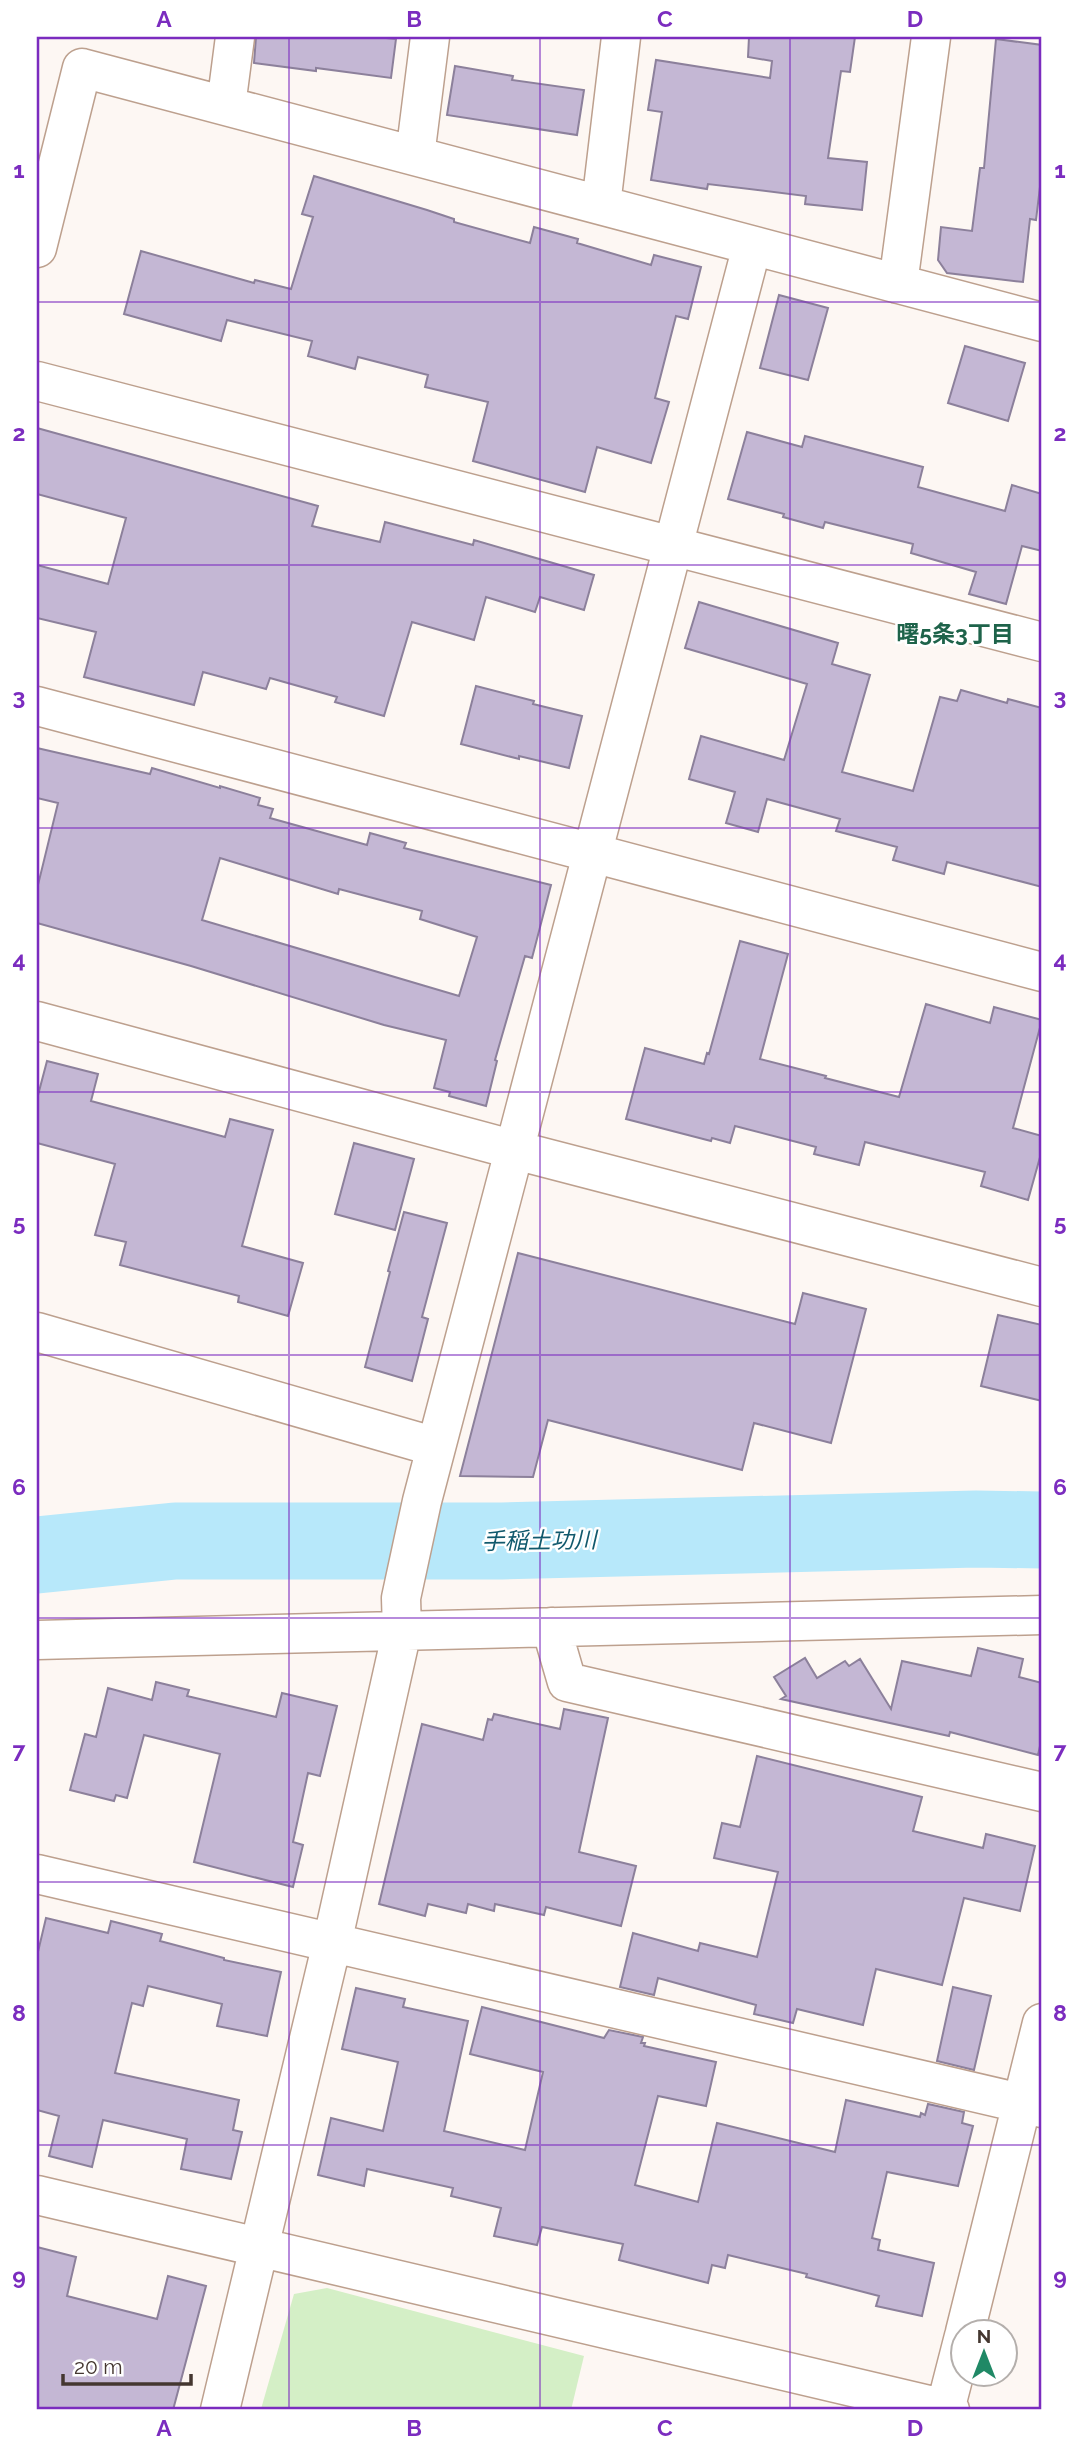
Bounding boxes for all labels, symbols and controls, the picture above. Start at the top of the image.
text: A [156,5,172,32]
text: B [406,5,422,32]
text: C [657,5,673,32]
text: D [907,5,923,32]
text: 1 [13,156,25,183]
text: 1 [1054,156,1066,183]
text: 2 [13,419,25,446]
text: 2 [1054,419,1066,446]
district label: 曙5条3丁目 [896,620,1014,647]
text: 3 [13,683,25,710]
text: 3 [1054,683,1066,710]
text: 4 [12,946,26,973]
text: 4 [1053,946,1067,973]
text: 5 [13,1209,26,1236]
text: 5 [1054,1209,1067,1236]
text: 6 [12,1473,26,1500]
text: 6 [1053,1473,1067,1500]
water label: 手稲土功川 [481,1525,600,1555]
text: 7 [13,1736,26,1763]
text: 7 [1054,1736,1067,1763]
text: 8 [12,1999,26,2026]
text: 8 [1053,1999,1067,2026]
text: 9 [12,2263,26,2290]
text: 9 [1053,2263,1067,2290]
north arrow [950,2318,1020,2388]
text: N [977,2325,991,2347]
scale bar [63,2342,191,2386]
text: 20 m [74,2354,122,2379]
text: A [156,2414,172,2441]
text: B [406,2414,422,2441]
text: C [657,2414,673,2441]
text: D [907,2414,923,2441]

